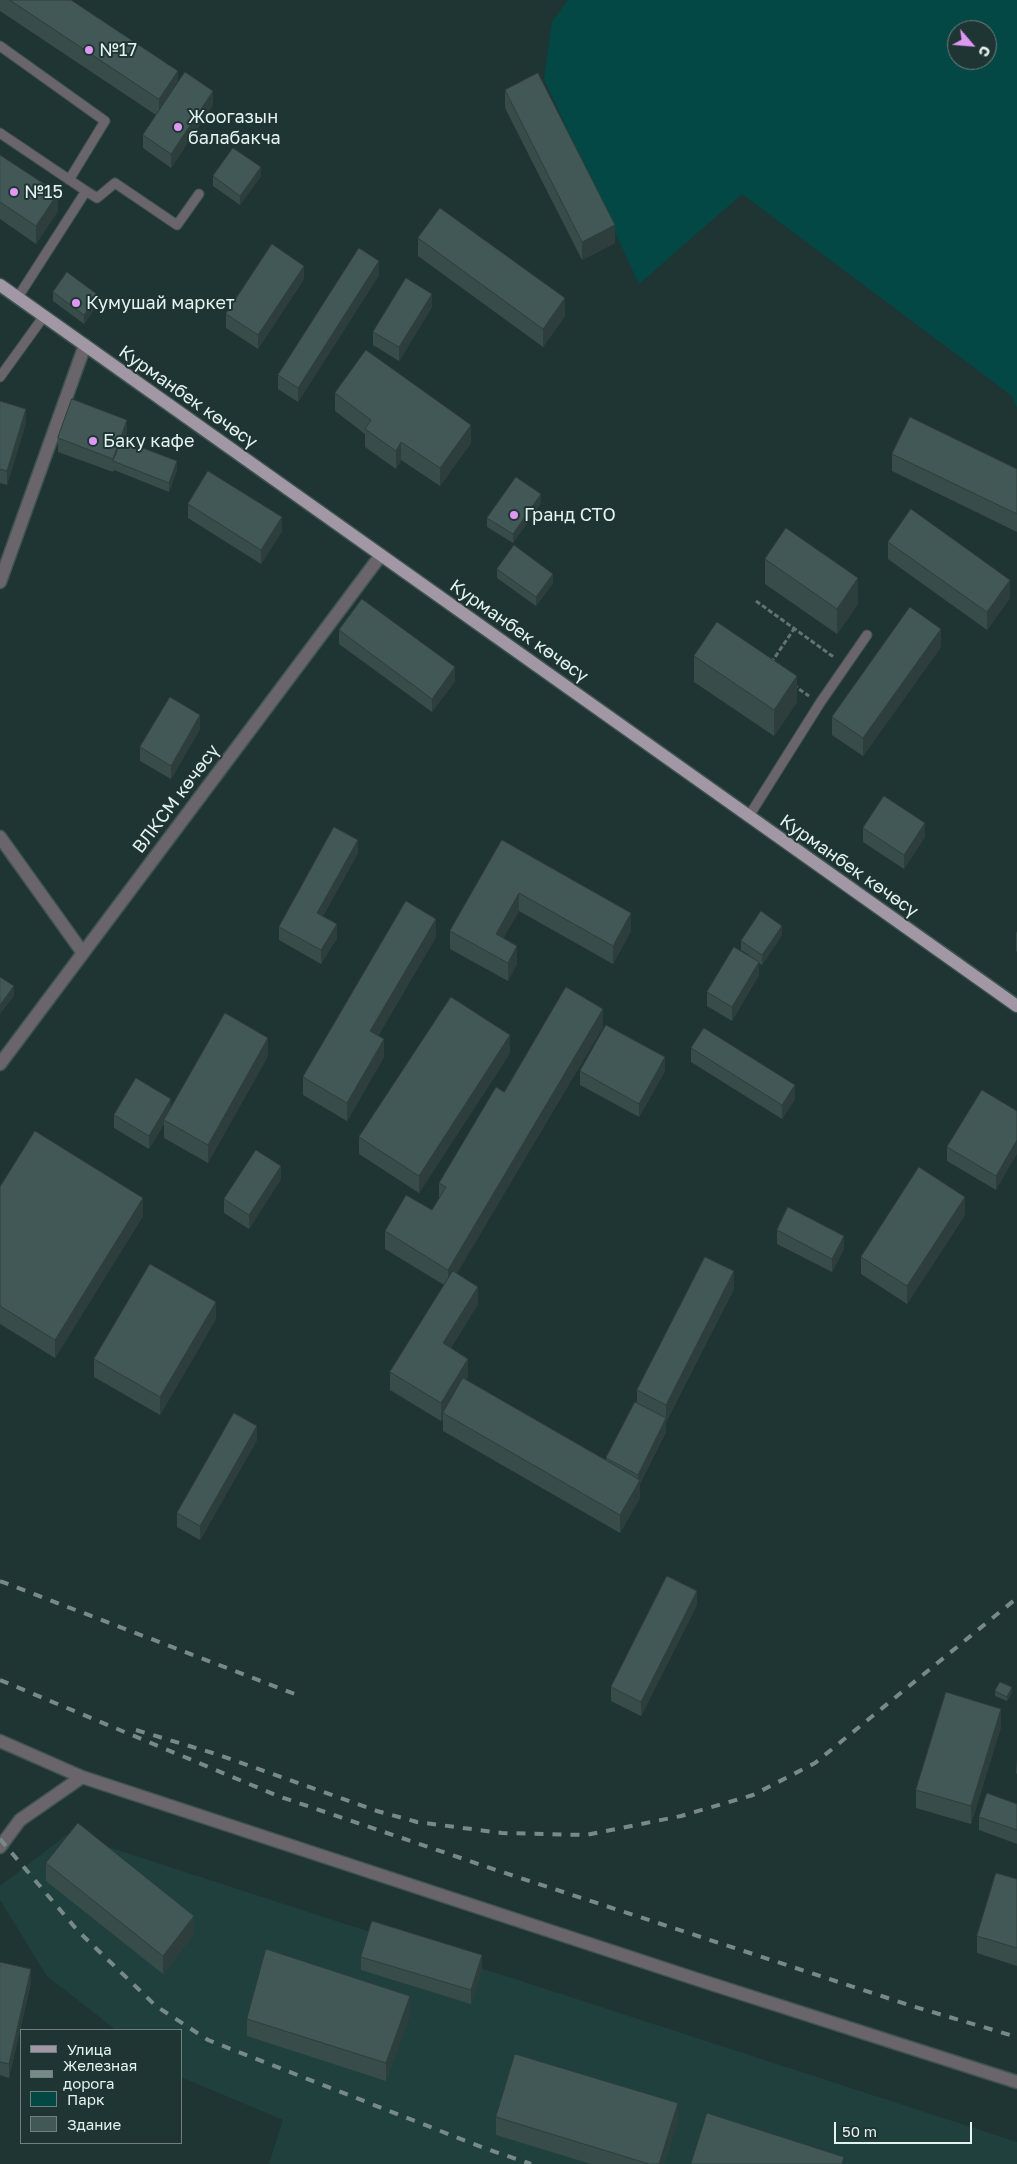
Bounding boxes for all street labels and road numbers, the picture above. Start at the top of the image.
street label: Курманбек көчөсү [115,341,261,453]
street label: Курманбек көчөсү [446,575,592,687]
street label: ВЛКСМ көчөсү [128,740,224,858]
street label: Курманбек көчөсү [776,810,922,922]

